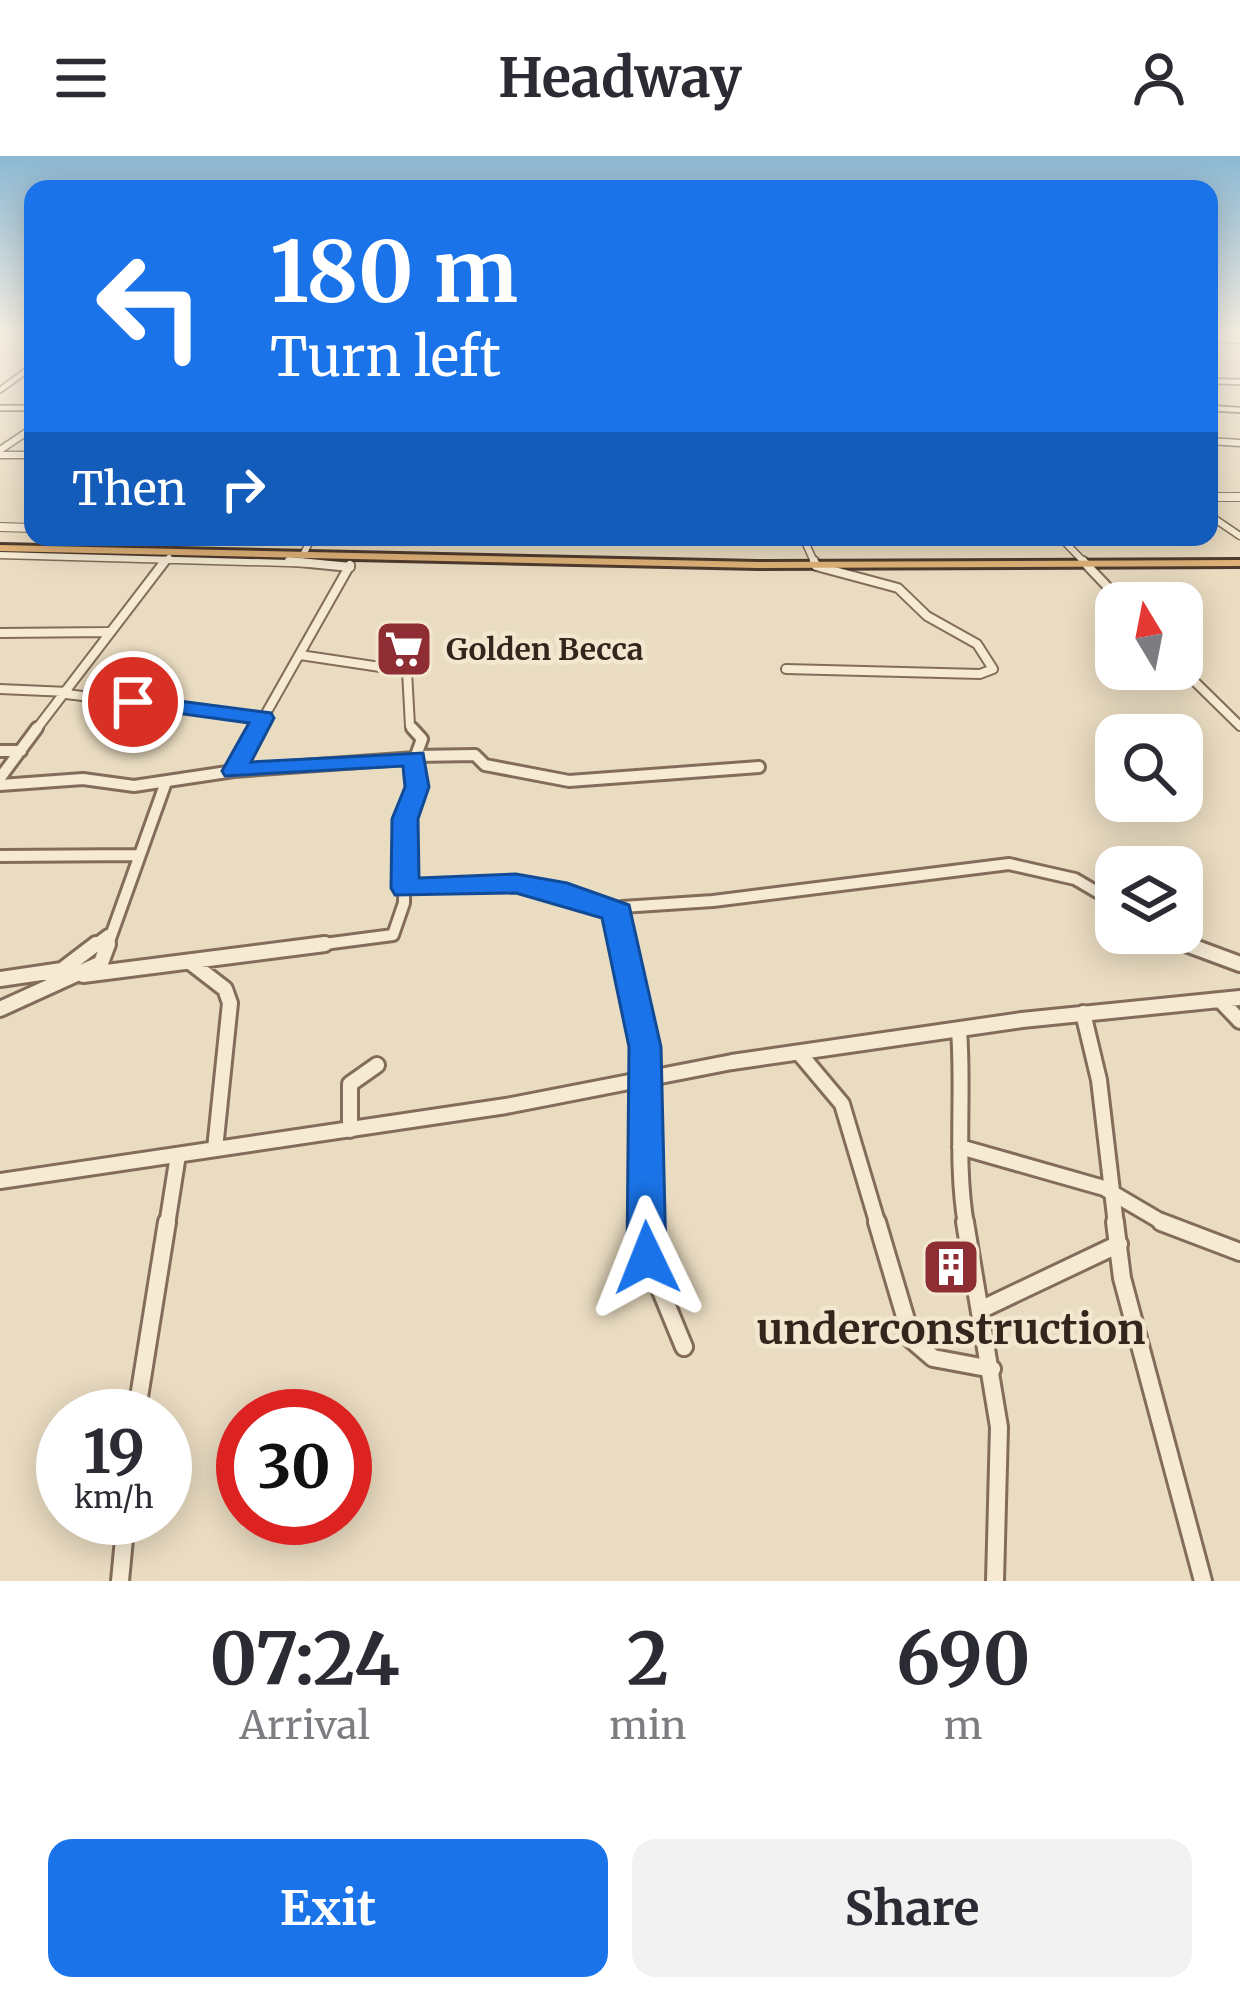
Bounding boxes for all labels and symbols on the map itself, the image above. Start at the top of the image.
north arrow [1095,582,1203,690]
supermarket icon: Golden Becca [373,618,435,680]
place label: Golden Becca [446,630,644,668]
pin [82,651,184,753]
position arrow [584,1195,710,1321]
building icon: underconstruction [920,1236,982,1298]
place label: underconstruction [757,1303,1145,1355]
speed limit sign: 30 [216,1389,372,1545]

